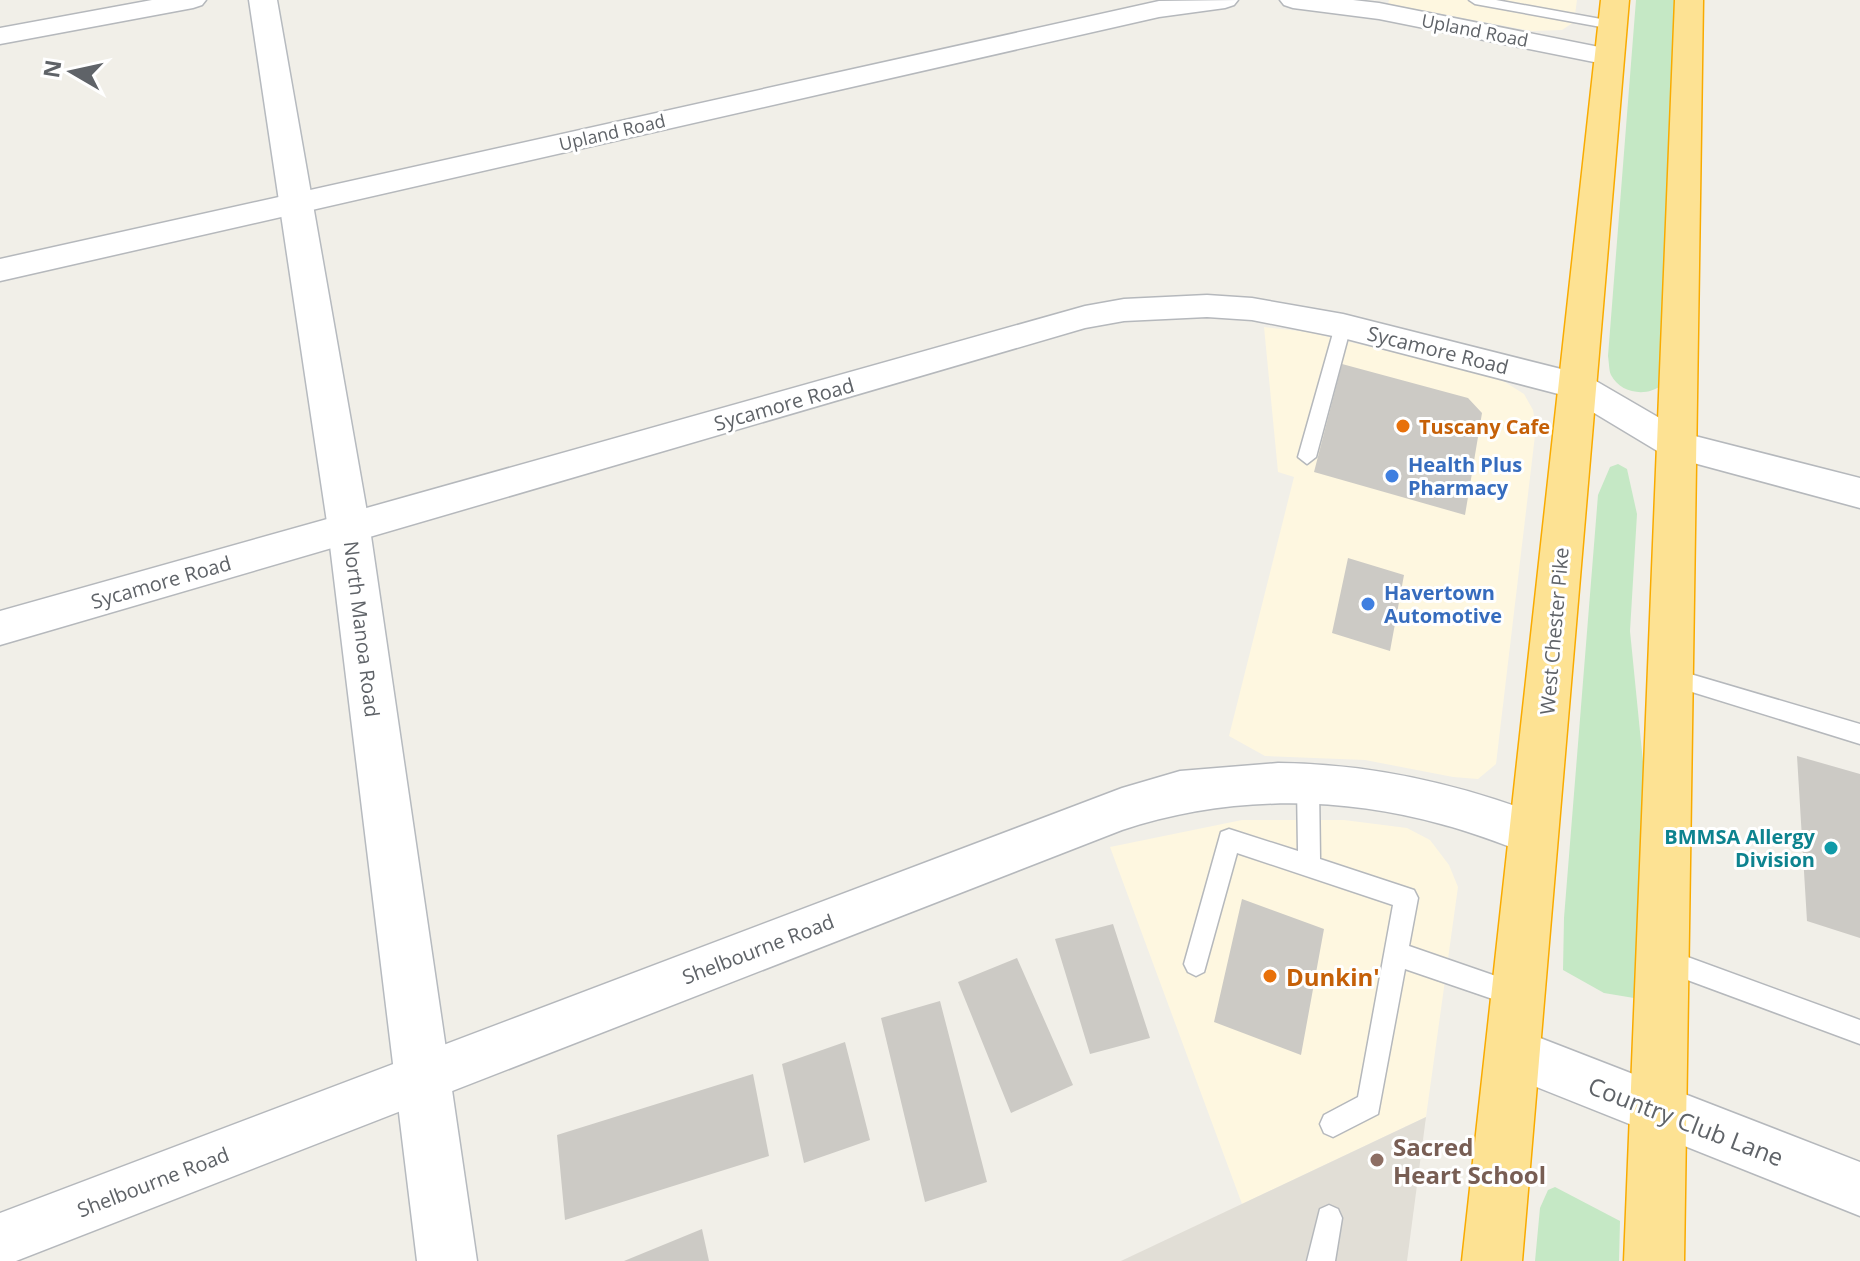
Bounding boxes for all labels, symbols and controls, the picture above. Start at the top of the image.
street label: Upland Road [1420,8,1530,52]
north arrow [32,32,112,112]
text: N [35,58,67,80]
street label: Upland Road [557,108,667,156]
street label: Sycamore Road [1365,319,1511,381]
street label: Sycamore Road [711,371,857,437]
place label: Tuscany Cafe [1419,413,1550,440]
marker: Tuscany Cafe [1394,417,1412,435]
place label: Health Plus Pharmacy [1408,451,1522,501]
marker: Health Plus Pharmacy [1383,467,1401,485]
street label: North Manoa Road [338,539,386,719]
street label: West Chester Pike [1533,546,1575,716]
street label: Sycamore Road [88,549,234,615]
place label: Havertown Automotive [1384,579,1502,629]
marker: Havertown Automotive [1359,595,1377,613]
place label: BMMSA Allergy Division [1664,823,1816,873]
marker: BMMSA Allergy Division [1822,839,1840,857]
street label: Shelbourne Road [678,908,838,990]
place label: Dunkin' [1286,960,1380,993]
marker: Dunkin' [1261,967,1279,985]
street label: Country Club Lane [1584,1069,1788,1173]
place label: Sacred Heart School [1393,1130,1546,1191]
street label: Shelbourne Road [73,1141,233,1223]
marker: Sacred Heart School [1368,1151,1386,1169]

